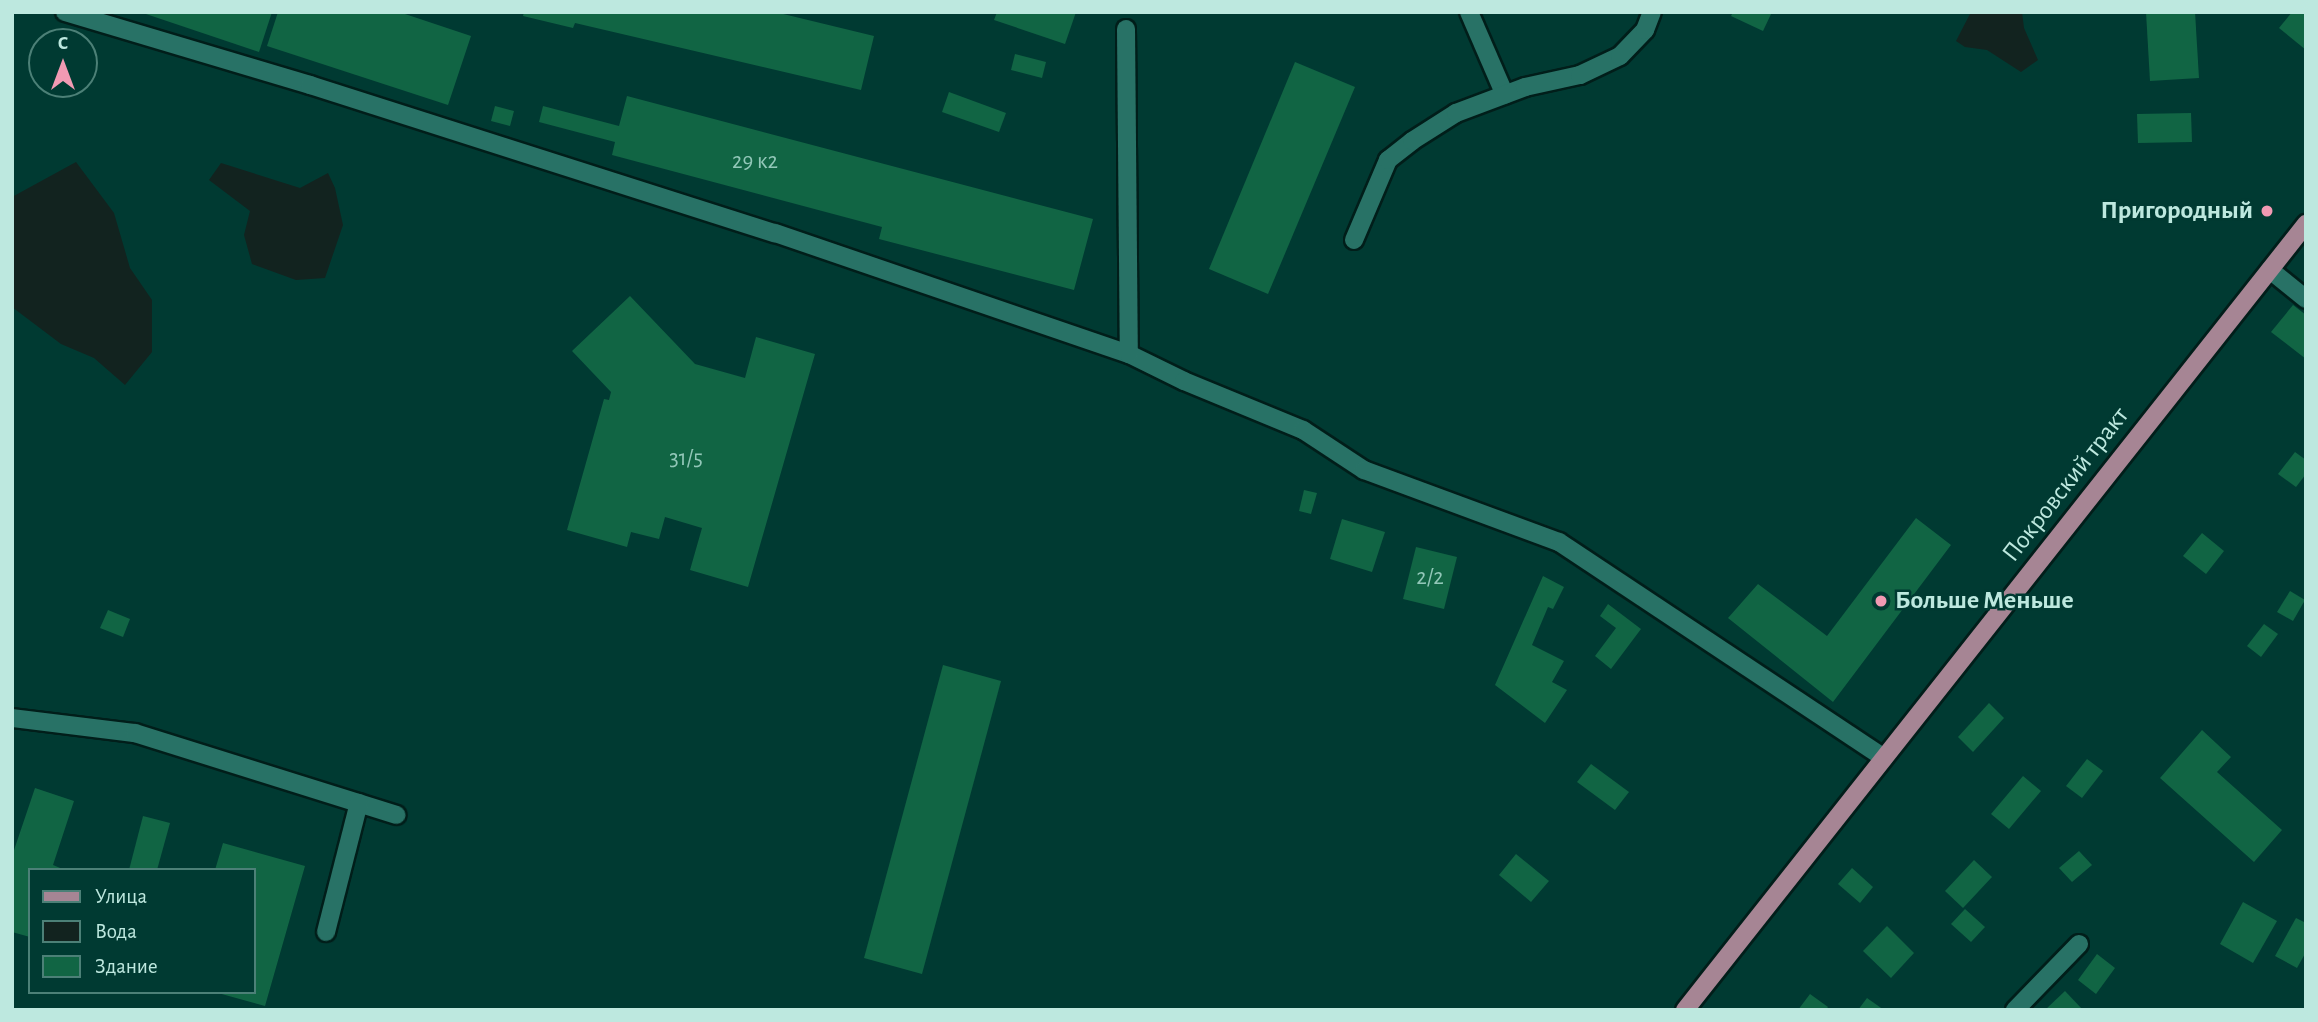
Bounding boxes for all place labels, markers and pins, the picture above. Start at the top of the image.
place label: Пригородный [2100,195,2253,227]
marker: Пригородный [2259,203,2275,219]
place label: Больше Меньше [1895,585,2074,617]
marker: Больше Меньше [1873,593,1889,609]

